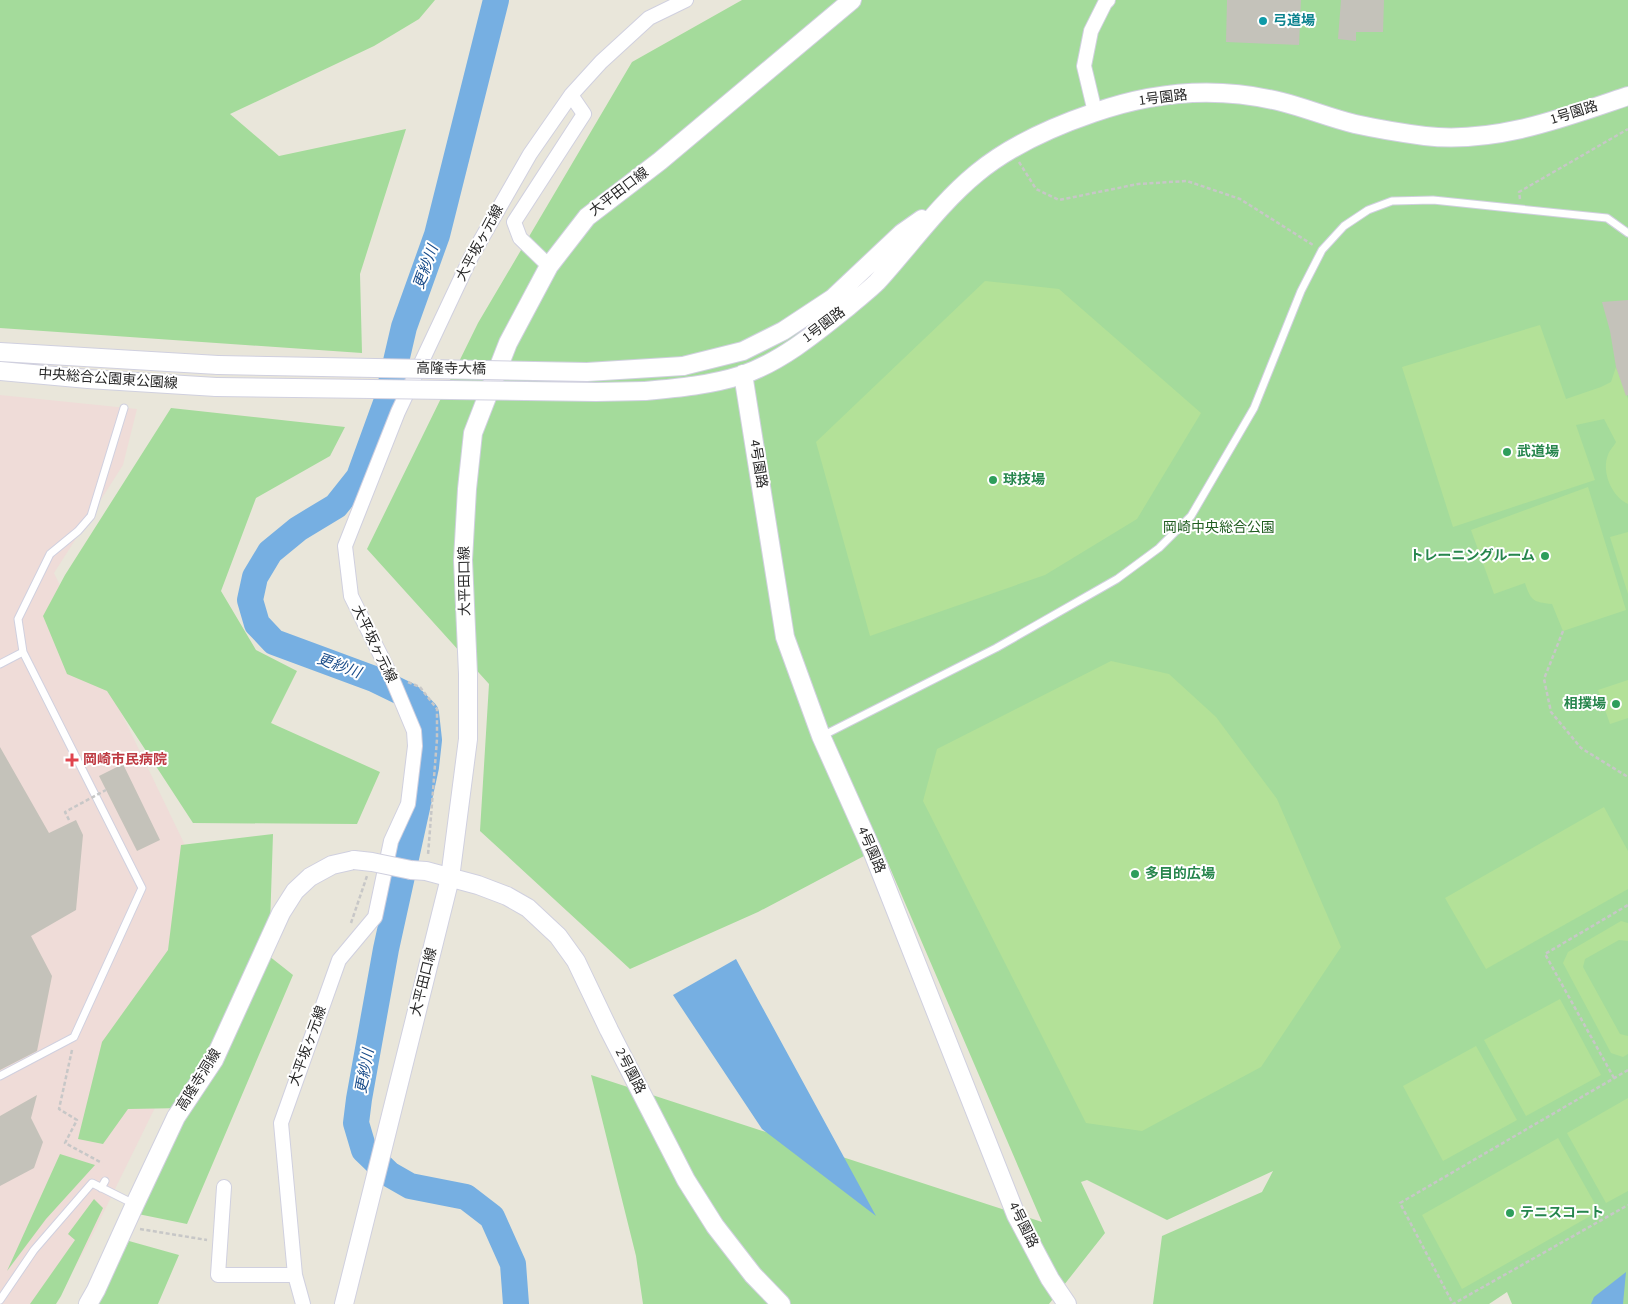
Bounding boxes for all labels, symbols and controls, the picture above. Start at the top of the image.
place label: 弓道場 [1273,11,1315,31]
marker: 弓道場 [1257,15,1269,27]
street label: 1号園路 [1137,85,1189,111]
street label: 1号園路 [1548,96,1600,130]
street label: 大平田口線 [585,163,653,221]
street label: 大平坂ヶ元線 [451,201,509,285]
water label: 更紗川 [408,240,444,292]
street label: 1号園路 [798,302,850,348]
street label: 高隆寺大橋 [416,358,486,380]
street label: 中央総合公園東公園線 [37,364,179,394]
street label: 4号園路 [744,438,772,490]
place label: 武道場 [1517,442,1559,462]
marker: 武道場 [1501,446,1513,458]
place label: 球技場 [1003,470,1045,490]
marker: 球技場 [987,474,999,486]
park label: 岡崎中央総合公園 [1163,518,1275,538]
street label: 大平田口線 [454,546,476,616]
place label: トレーニングルーム [1409,546,1535,566]
marker: トレーニングルーム [1539,550,1551,562]
street label: 大平坂ヶ元線 [347,602,401,686]
water label: 更紗川 [314,648,366,684]
place label: 相撲場 [1564,694,1606,714]
marker: 相撲場 [1610,698,1622,710]
place label: 岡崎市民病院 [83,750,167,770]
marker: 岡崎市民病院 [65,753,79,767]
street label: 4号園路 [852,824,890,876]
place label: 多目的広場 [1145,864,1215,884]
marker: 多目的広場 [1129,868,1141,880]
street label: 大平田口線 [406,946,442,1018]
street label: 大平坂ヶ元線 [284,1003,332,1089]
street label: 高隆寺洞線 [172,1045,226,1115]
water label: 更紗川 [351,1045,380,1095]
street label: 2号園路 [610,1045,650,1097]
street label: 4号園路 [1003,1199,1043,1251]
place label: テニスコート [1520,1203,1604,1223]
marker: テニスコート [1504,1207,1516,1219]

